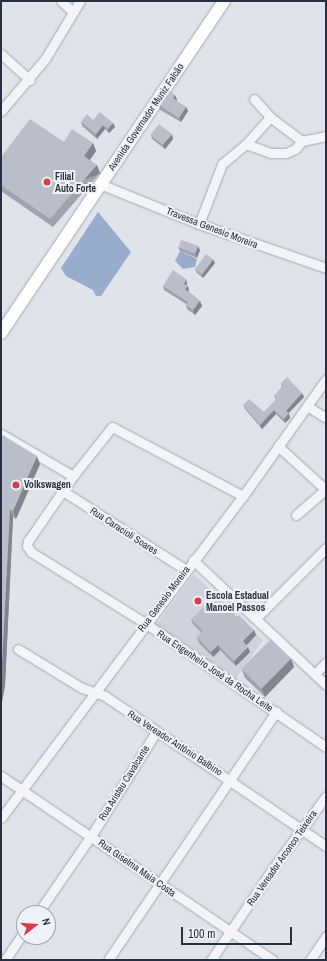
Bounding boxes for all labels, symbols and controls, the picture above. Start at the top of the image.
street label: Avenida Governador Muniz Falcão [106,61,186,173]
place label: Filial Auto Forte [55,170,96,194]
marker: Filial Auto Forte [42,177,52,187]
street label: Travessa Genesio Moreira [164,205,260,251]
place label: Volkswagen [24,479,71,491]
marker: Volkswagen [11,480,21,490]
street label: Rua Caracioli Soares [88,505,160,557]
street label: Rua Genesio Moreira [135,564,193,634]
place label: Escola Estadual Manoel Passos [206,589,269,612]
marker: Escola Estadual Manoel Passos [193,596,203,606]
street label: Rua Engenheiro José da Rocha Leite [155,628,275,714]
street label: Rua Vereador Antônio Balbino [125,708,225,778]
street label: Rua Aristeu Cavalcante [96,743,152,823]
street label: Rua Vereador Arconco Teixeira [244,808,320,908]
street label: Rua Giselma Maia Costa [96,837,178,899]
north arrow [16,905,56,945]
text: N [39,917,54,927]
scale bar [183,919,294,945]
text: 100 m [188,926,215,942]

